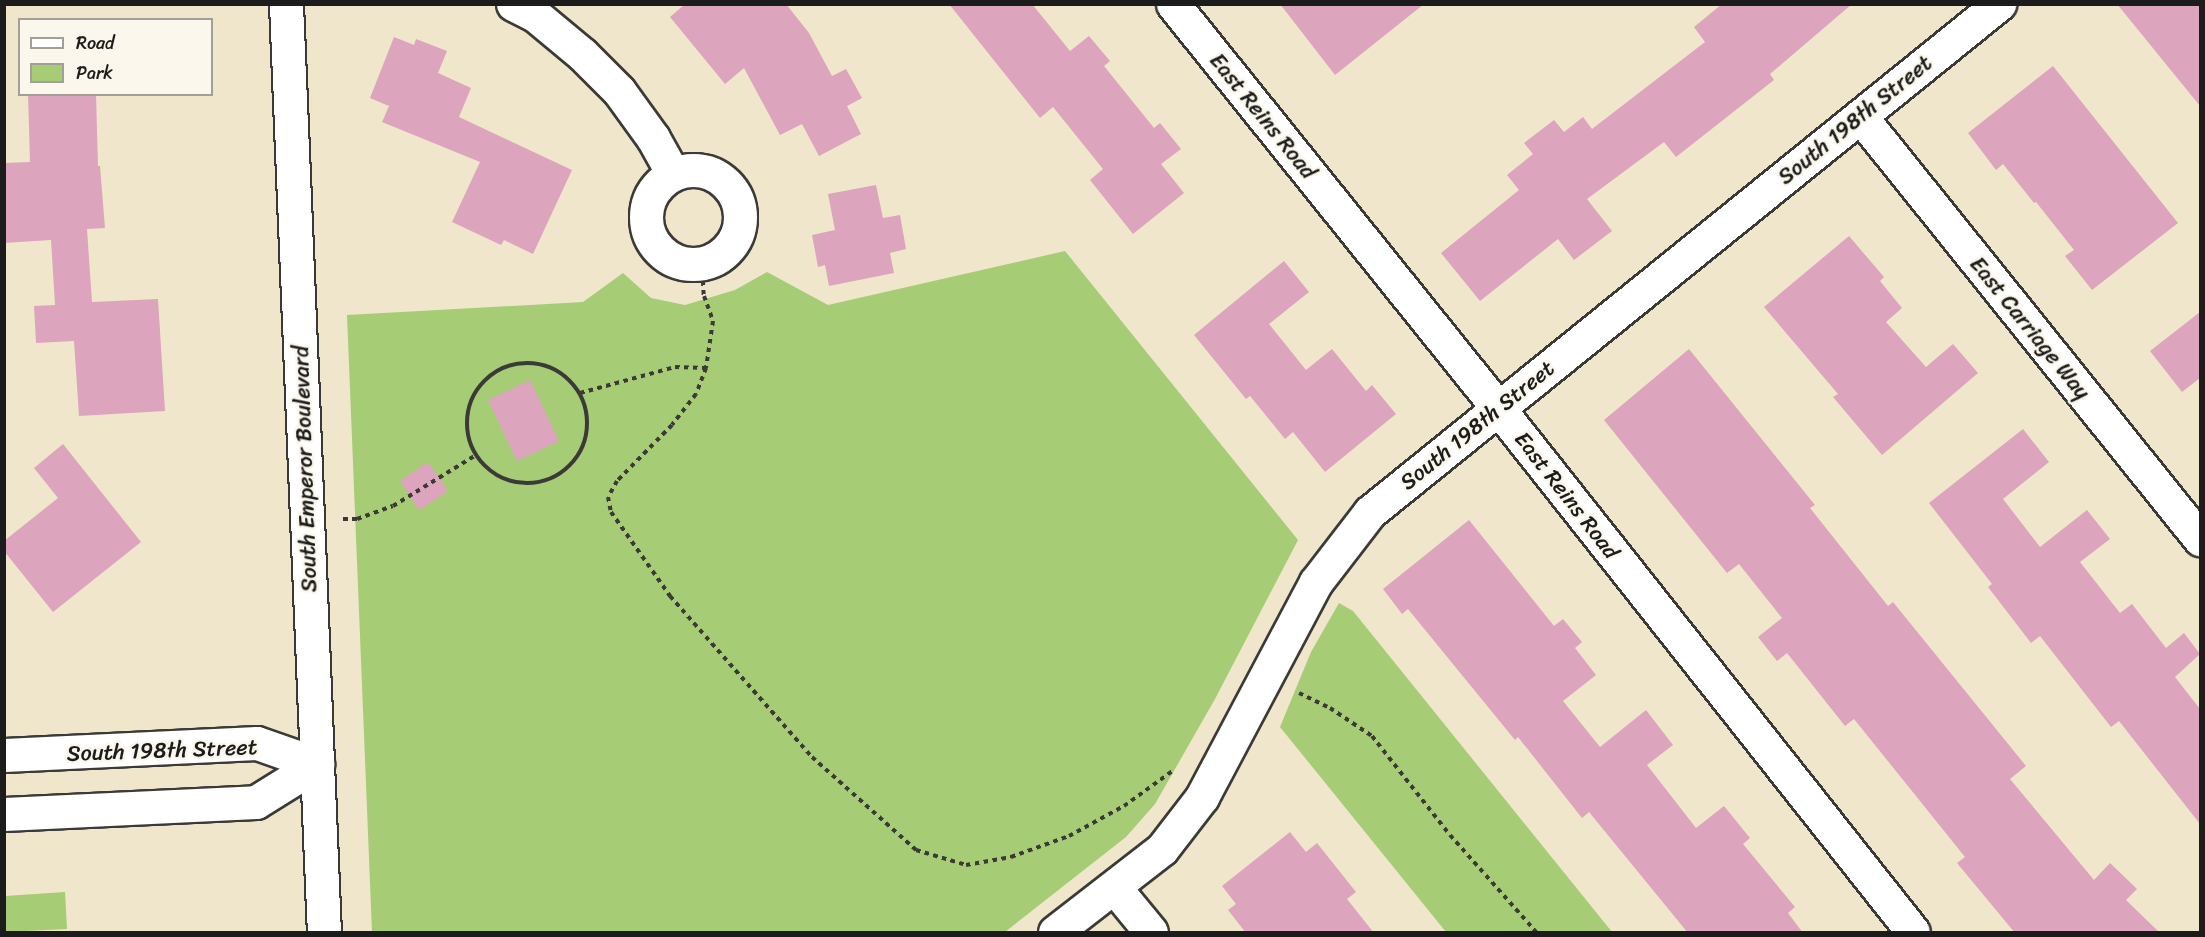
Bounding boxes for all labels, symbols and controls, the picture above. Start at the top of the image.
legend [18,18,213,96]
text: Road [76,27,115,59]
street label: East Reins Road [1204,48,1322,184]
street label: South 198th Street [1773,50,1937,190]
text: Park [76,57,113,89]
street label: East Carriage Way [1964,251,2096,405]
street label: South Emperor Boulevard [288,346,322,592]
street label: South 198th Street [1395,355,1559,495]
street label: East Reins Road [1509,426,1625,564]
street label: South 198th Street [66,733,258,767]

